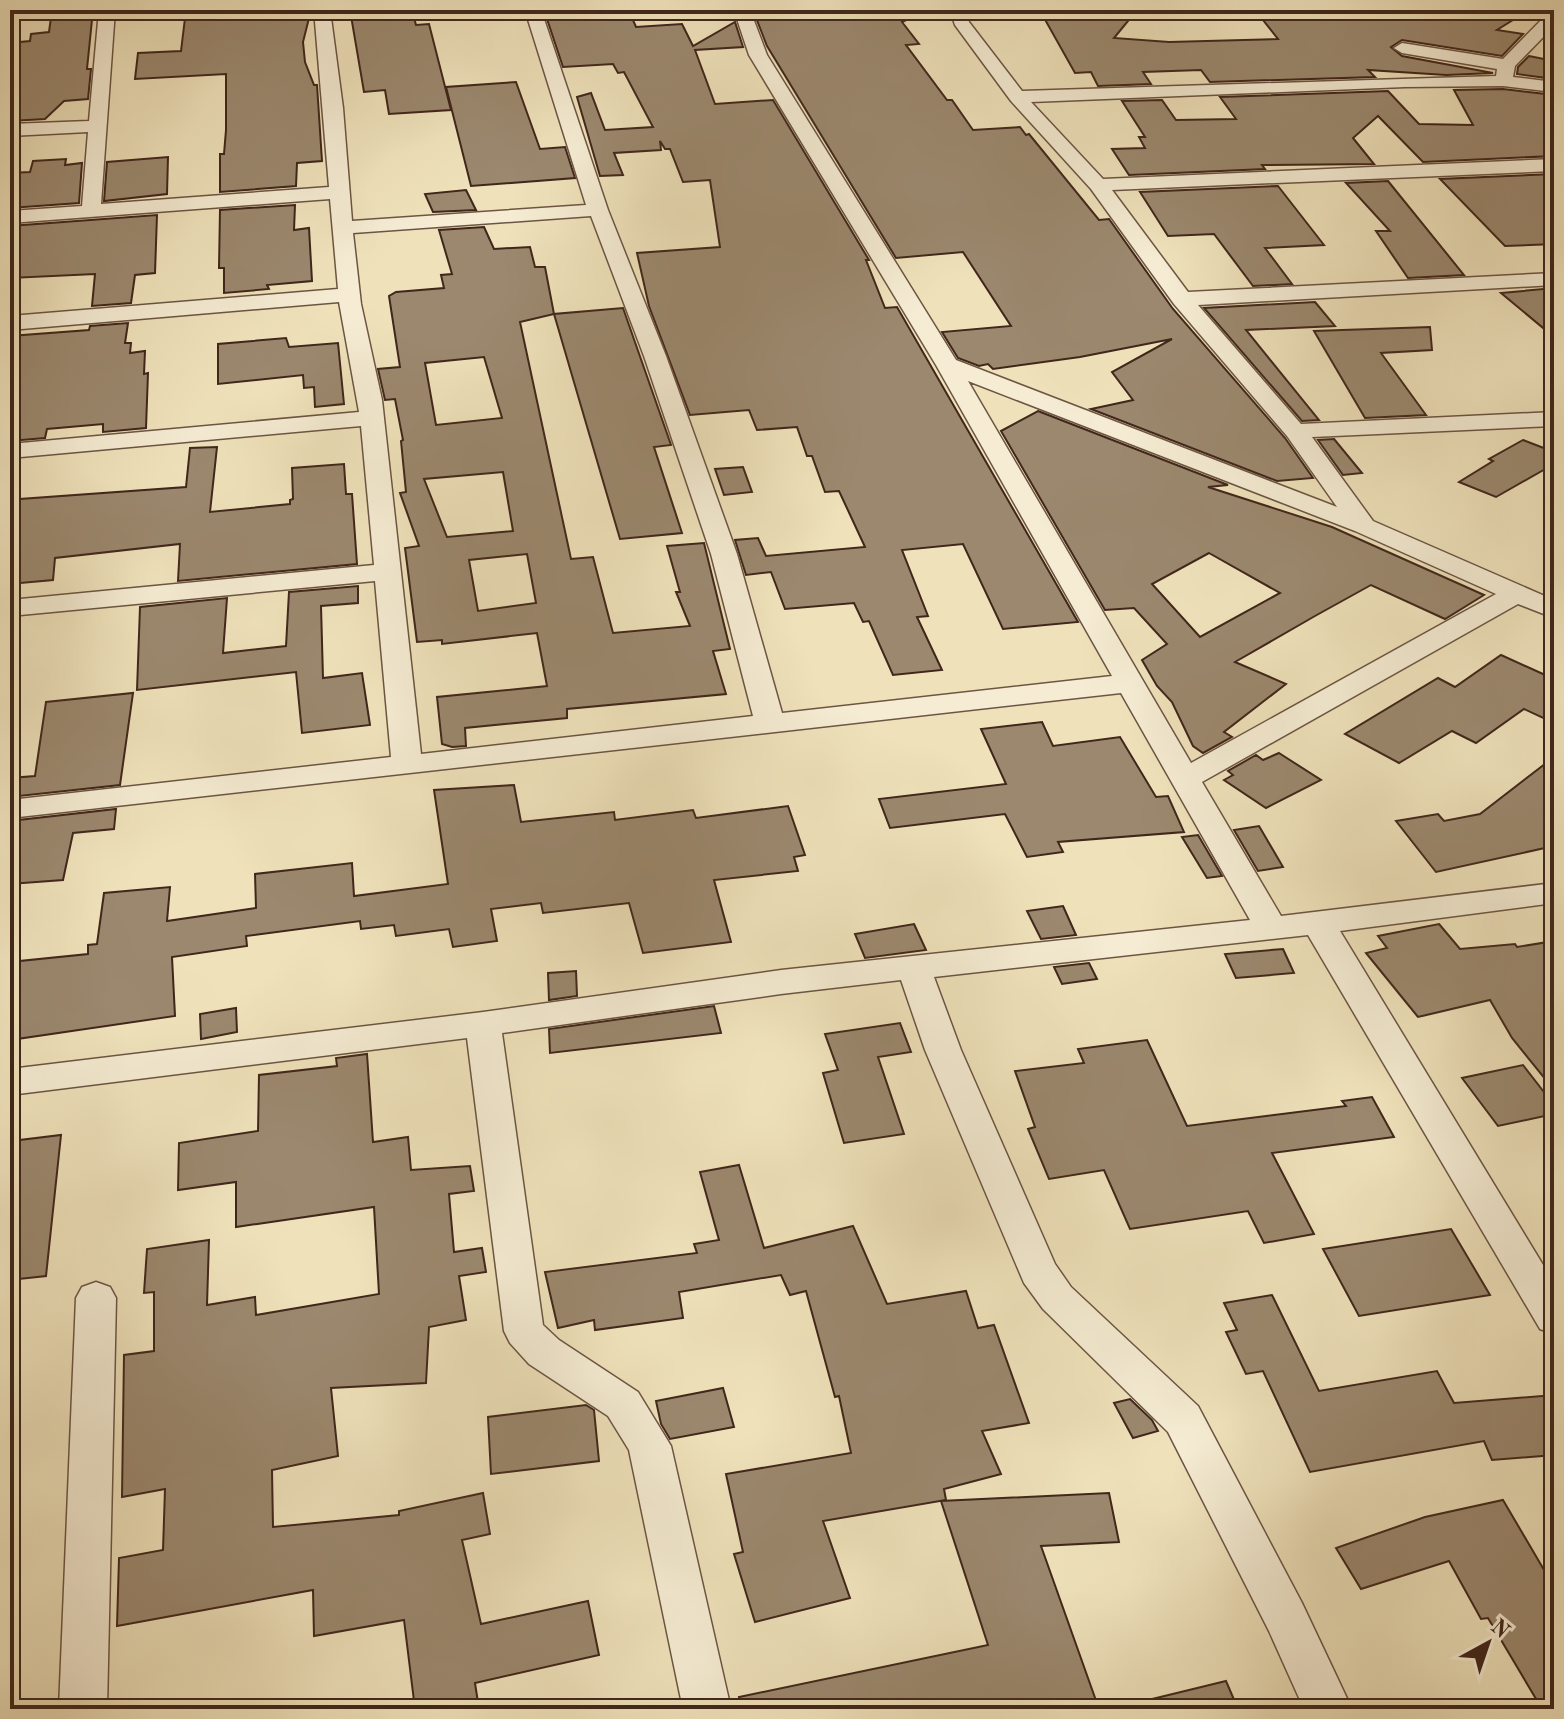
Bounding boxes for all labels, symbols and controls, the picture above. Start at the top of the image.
north arrow [1448,1603,1528,1683]
text: N [1486,1615,1513,1643]

